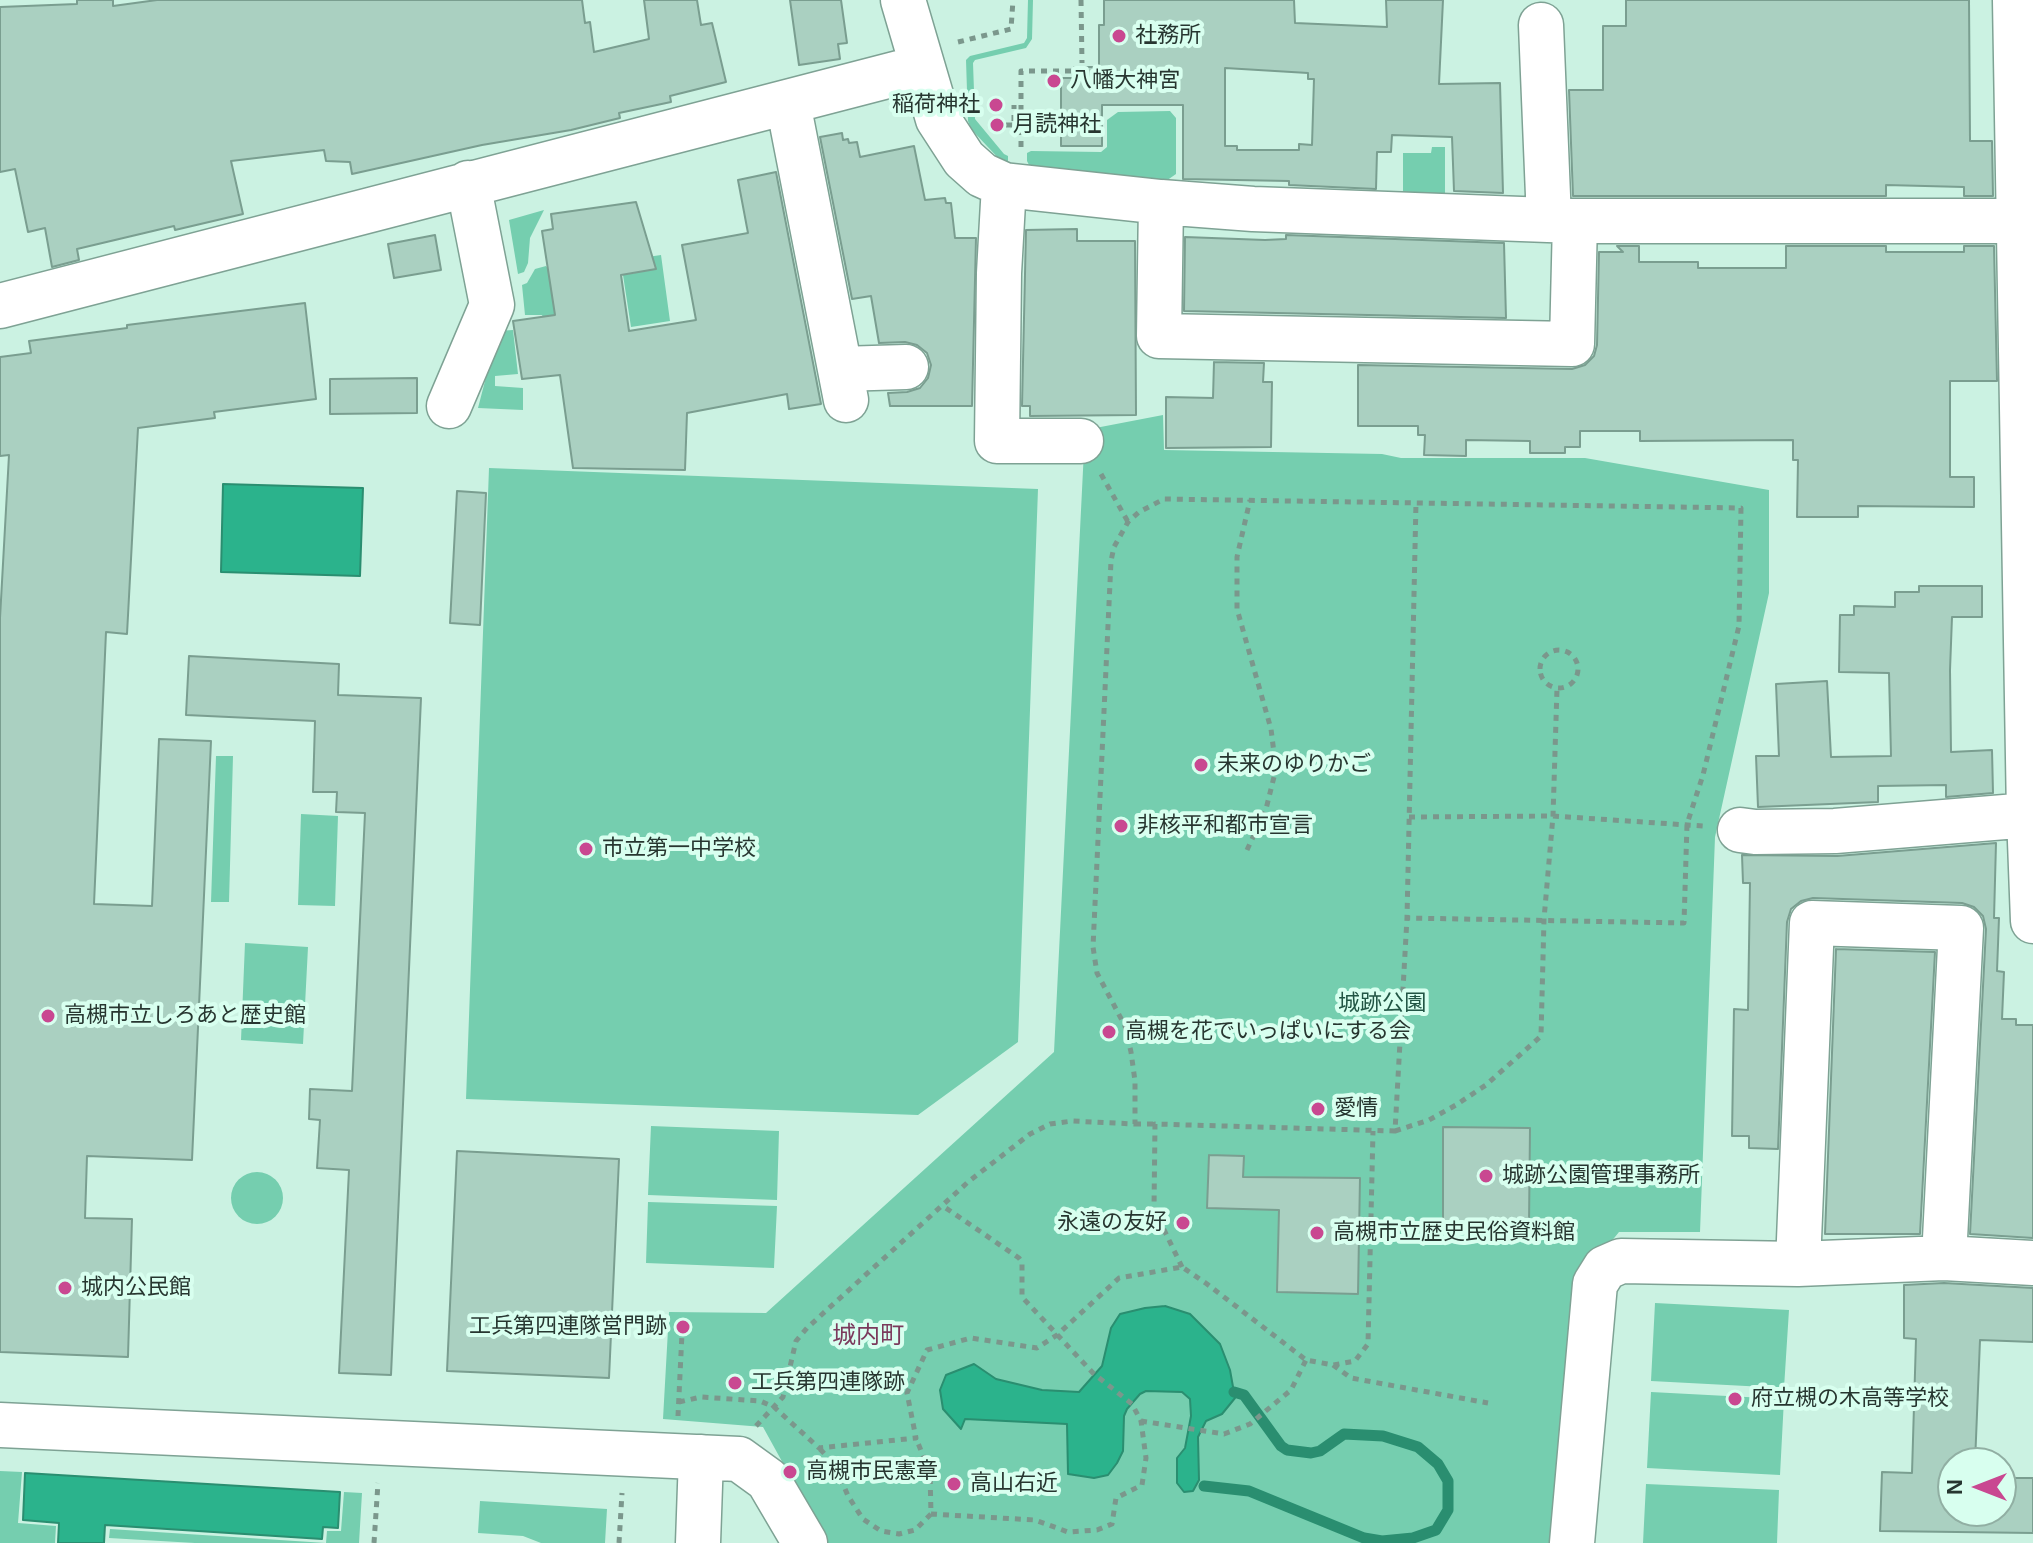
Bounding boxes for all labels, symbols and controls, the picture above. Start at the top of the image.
place label: 社務所 [1135,23,1201,49]
marker: 社務所 [1110,27,1128,45]
place label: 八幡大神宮 [1070,68,1180,94]
marker: 八幡大神宮 [1045,72,1063,90]
place label: 稲荷神社 [892,92,980,118]
marker: 稲荷神社 [987,96,1005,114]
place label: 月読神社 [1013,112,1101,138]
marker: 月読神社 [988,116,1006,134]
place label: 未来のゆりかご [1217,752,1371,778]
marker: 未来のゆりかご [1192,756,1210,774]
place label: 非核平和都市宣言 [1137,813,1313,839]
marker: 非核平和都市宣言 [1112,817,1130,835]
place label: 市立第一中学校 [602,836,756,862]
marker: 市立第一中学校 [577,840,595,858]
park label: 城跡公園 [1338,991,1426,1017]
place label: 高槻市立しろあと歴史館 [64,1003,306,1029]
marker: 高槻市立しろあと歴史館 [39,1007,57,1025]
place label: 高槻を花でいっぱいにする会 [1125,1019,1411,1045]
marker: 高槻を花でいっぱいにする会 [1100,1023,1118,1041]
place label: 愛情 [1334,1096,1378,1122]
marker: 愛情 [1309,1100,1327,1118]
place label: 城跡公園管理事務所 [1502,1163,1700,1189]
marker: 城跡公園管理事務所 [1477,1167,1495,1185]
place label: 永遠の友好 [1057,1210,1167,1236]
marker: 永遠の友好 [1174,1214,1192,1232]
place label: 高槻市立歴史民俗資料館 [1333,1220,1575,1246]
marker: 高槻市立歴史民俗資料館 [1308,1224,1326,1242]
place label: 城内公民館 [81,1275,191,1301]
marker: 城内公民館 [56,1279,74,1297]
place label: 工兵第四連隊営門跡 [469,1314,667,1340]
marker: 工兵第四連隊営門跡 [674,1318,692,1336]
district label: 城内町 [832,1322,904,1350]
place label: 工兵第四連隊跡 [751,1370,905,1396]
marker: 工兵第四連隊跡 [726,1374,744,1392]
place label: 府立槻の木高等学校 [1751,1386,1949,1412]
marker: 府立槻の木高等学校 [1726,1390,1744,1408]
north arrow [1937,1447,2017,1527]
place label: 高槻市民憲章 [806,1459,938,1485]
marker: 高槻市民憲章 [781,1463,799,1481]
place label: 高山右近 [970,1471,1058,1497]
marker: 高山右近 [945,1475,963,1493]
text: N [1942,1479,1967,1495]

